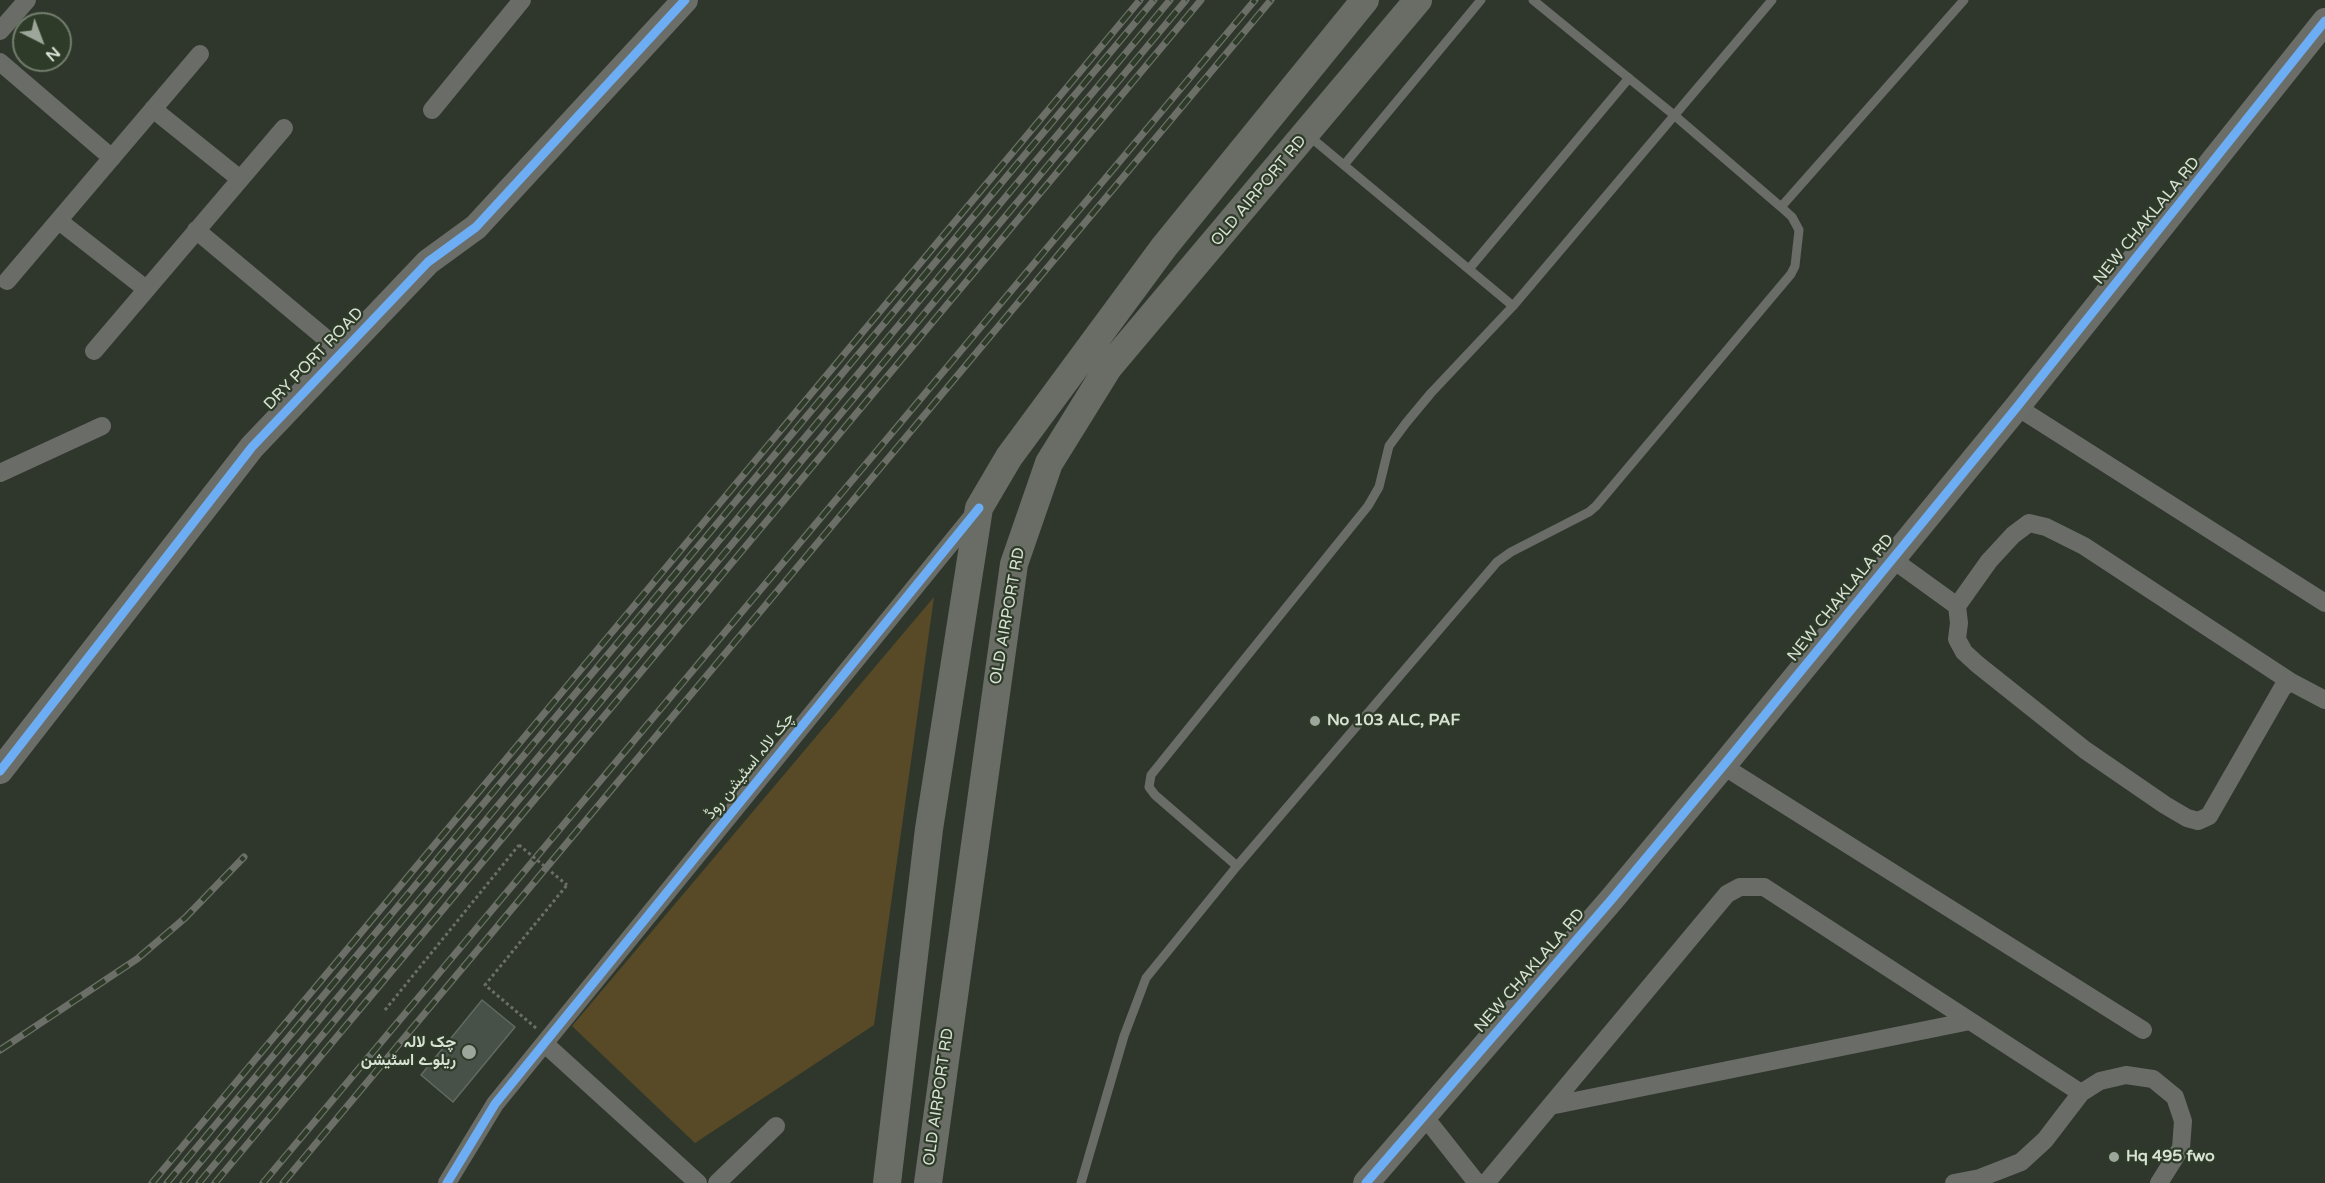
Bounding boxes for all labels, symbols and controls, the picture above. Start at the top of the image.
north arrow [12,12,72,72]
text: N [41,42,64,66]
street label: OLD AIRPORT RD [1207,132,1311,250]
street label: NEW CHAKLALA RD [2090,153,2204,289]
street label: DRY PORT ROAD [260,304,368,414]
street label: NEW CHAKLALA RD [1784,530,1898,666]
street label: OLD AIRPORT RD [987,546,1029,686]
street label: چک لالہ اسٹیشن روڈ [701,709,799,823]
place label: No 103 ALC, PAF [1327,711,1460,731]
marker: No 103 ALC, PAF [1308,714,1322,728]
street label: NEW CHAKLALA RD [1471,905,1589,1037]
street label: OLD AIRPORT RD [920,1027,958,1167]
place label: چک لالہ ریلوے اسٹیشن [361,1033,456,1071]
marker: چک لالہ ریلوے اسٹیشن [460,1043,478,1061]
place label: Hq 495 fwo [2126,1147,2215,1167]
marker: Hq 495 fwo [2107,1150,2121,1164]

